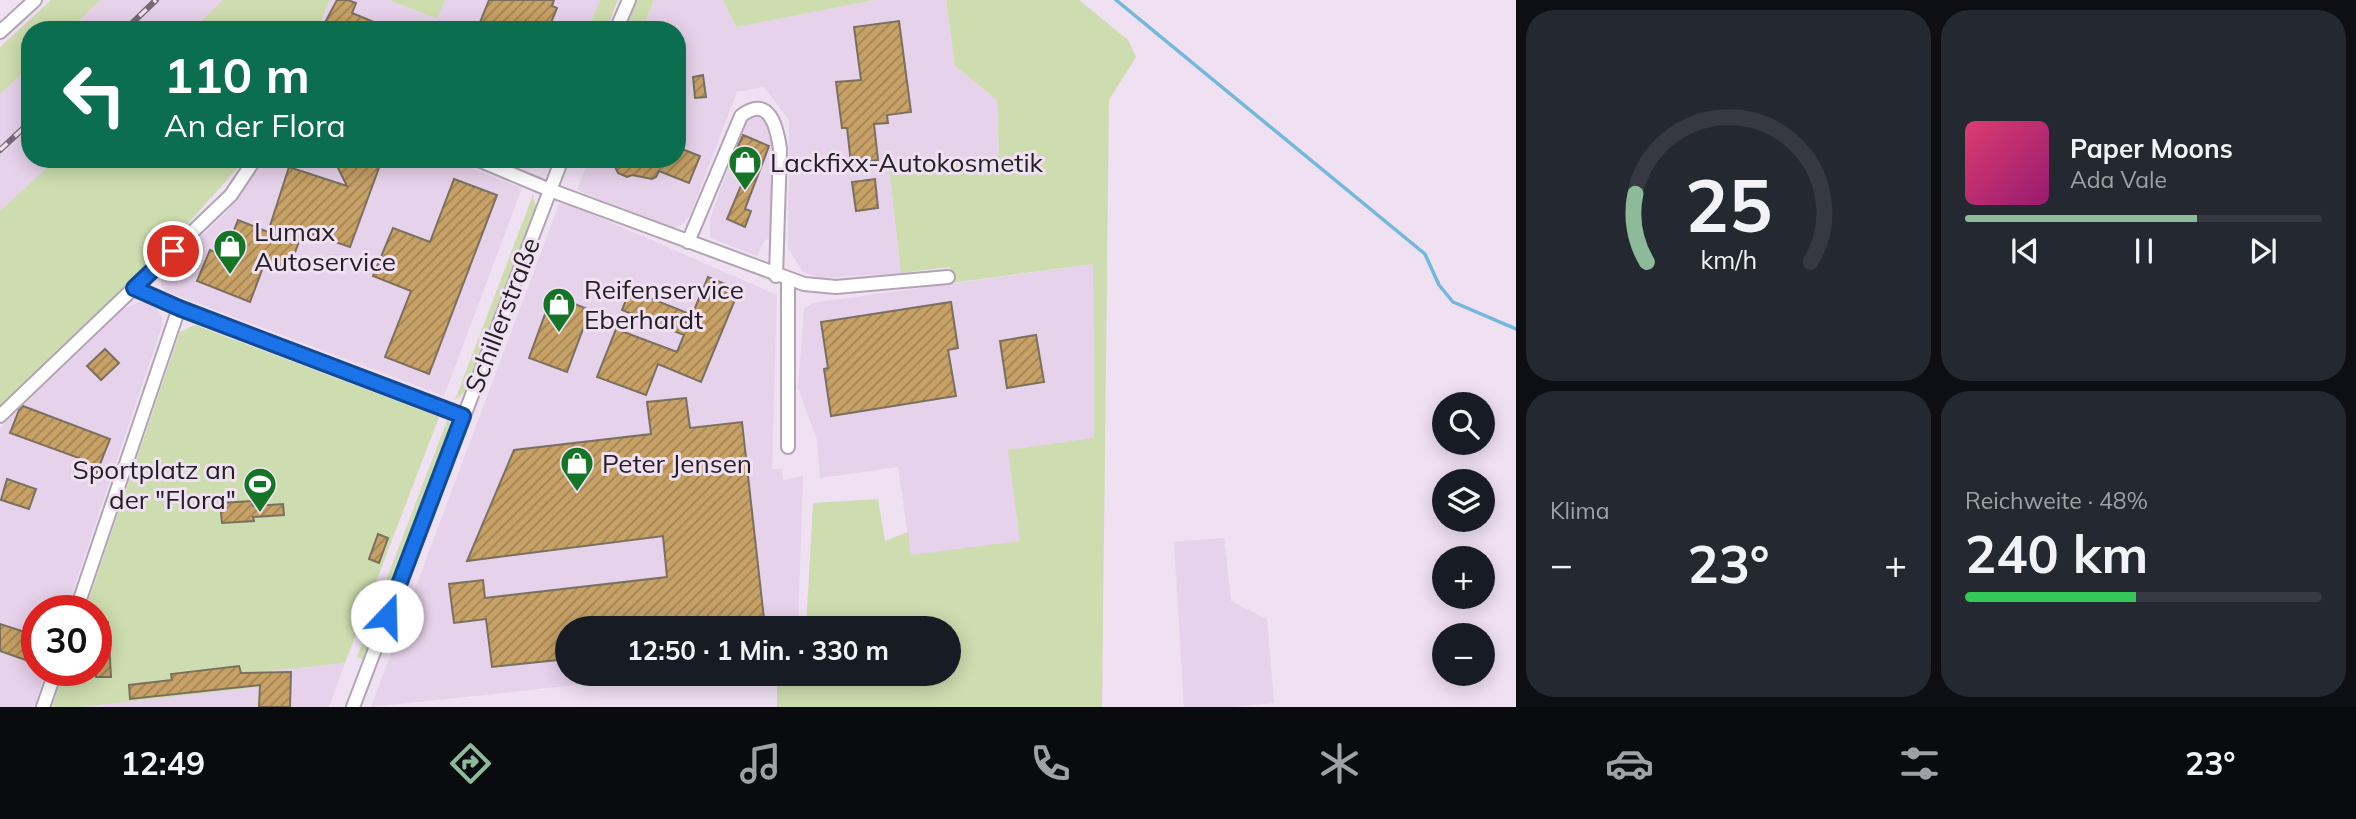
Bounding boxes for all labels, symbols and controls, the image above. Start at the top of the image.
text: 110 m [164,44,310,105]
icon: left [49,49,140,140]
text: An der Flora [164,105,346,145]
text: Paper Moons [2070,132,2233,165]
shop icon: Lackfixx-Autokosmetik [726,143,764,192]
place label: Lackfixx-Autokosmetik [770,146,1044,179]
text: 25 [1685,159,1772,250]
text: Ada Vale [2070,165,2167,194]
place label: Lumax Autoservice [254,215,396,278]
pin [143,221,203,281]
shop icon: Lumax Autoservice [211,227,249,276]
icon: arrive [154,232,192,270]
icon: previous [2006,232,2044,270]
icon: pause [2125,232,2163,270]
icon: next [2244,232,2282,270]
street label: Schillerstraße [457,233,547,397]
text: km/h [1700,244,1757,275]
place label: Reifenservice Eberhardt [584,273,744,336]
shop icon: Reifenservice Eberhardt [540,285,578,334]
map controls [1432,392,1495,686]
button: search [1432,392,1495,455]
shop icon: Peter Jensen [558,444,596,493]
place label: Peter Jensen [602,447,752,480]
place label: Sportplatz an der "Flora" [73,453,236,516]
sports icon: Sportplatz an der "Flora" [241,465,279,514]
button: layers [1432,469,1495,532]
text: Reichweite · 48% [1965,486,2148,515]
text: Klima [1550,496,1610,525]
text: 240 km [1965,521,2148,586]
text: 23° [1687,531,1770,596]
text: − [1550,540,1573,588]
text: + [1884,540,1907,588]
button: + [1432,546,1495,609]
position arrow [350,579,424,653]
speed limit sign: 30 [21,595,112,686]
button: − [1432,623,1495,686]
text: 12:50 · 1 Min. · 330 m [627,634,889,667]
icon: directions [446,739,495,788]
icon: music [736,739,785,788]
icon: phone [1026,739,1075,788]
icon: climate [1315,739,1364,788]
icon: car [1605,739,1654,788]
icon: filters [1895,739,1944,788]
text: 12:49 [120,743,205,783]
text: 23° [2185,743,2235,783]

